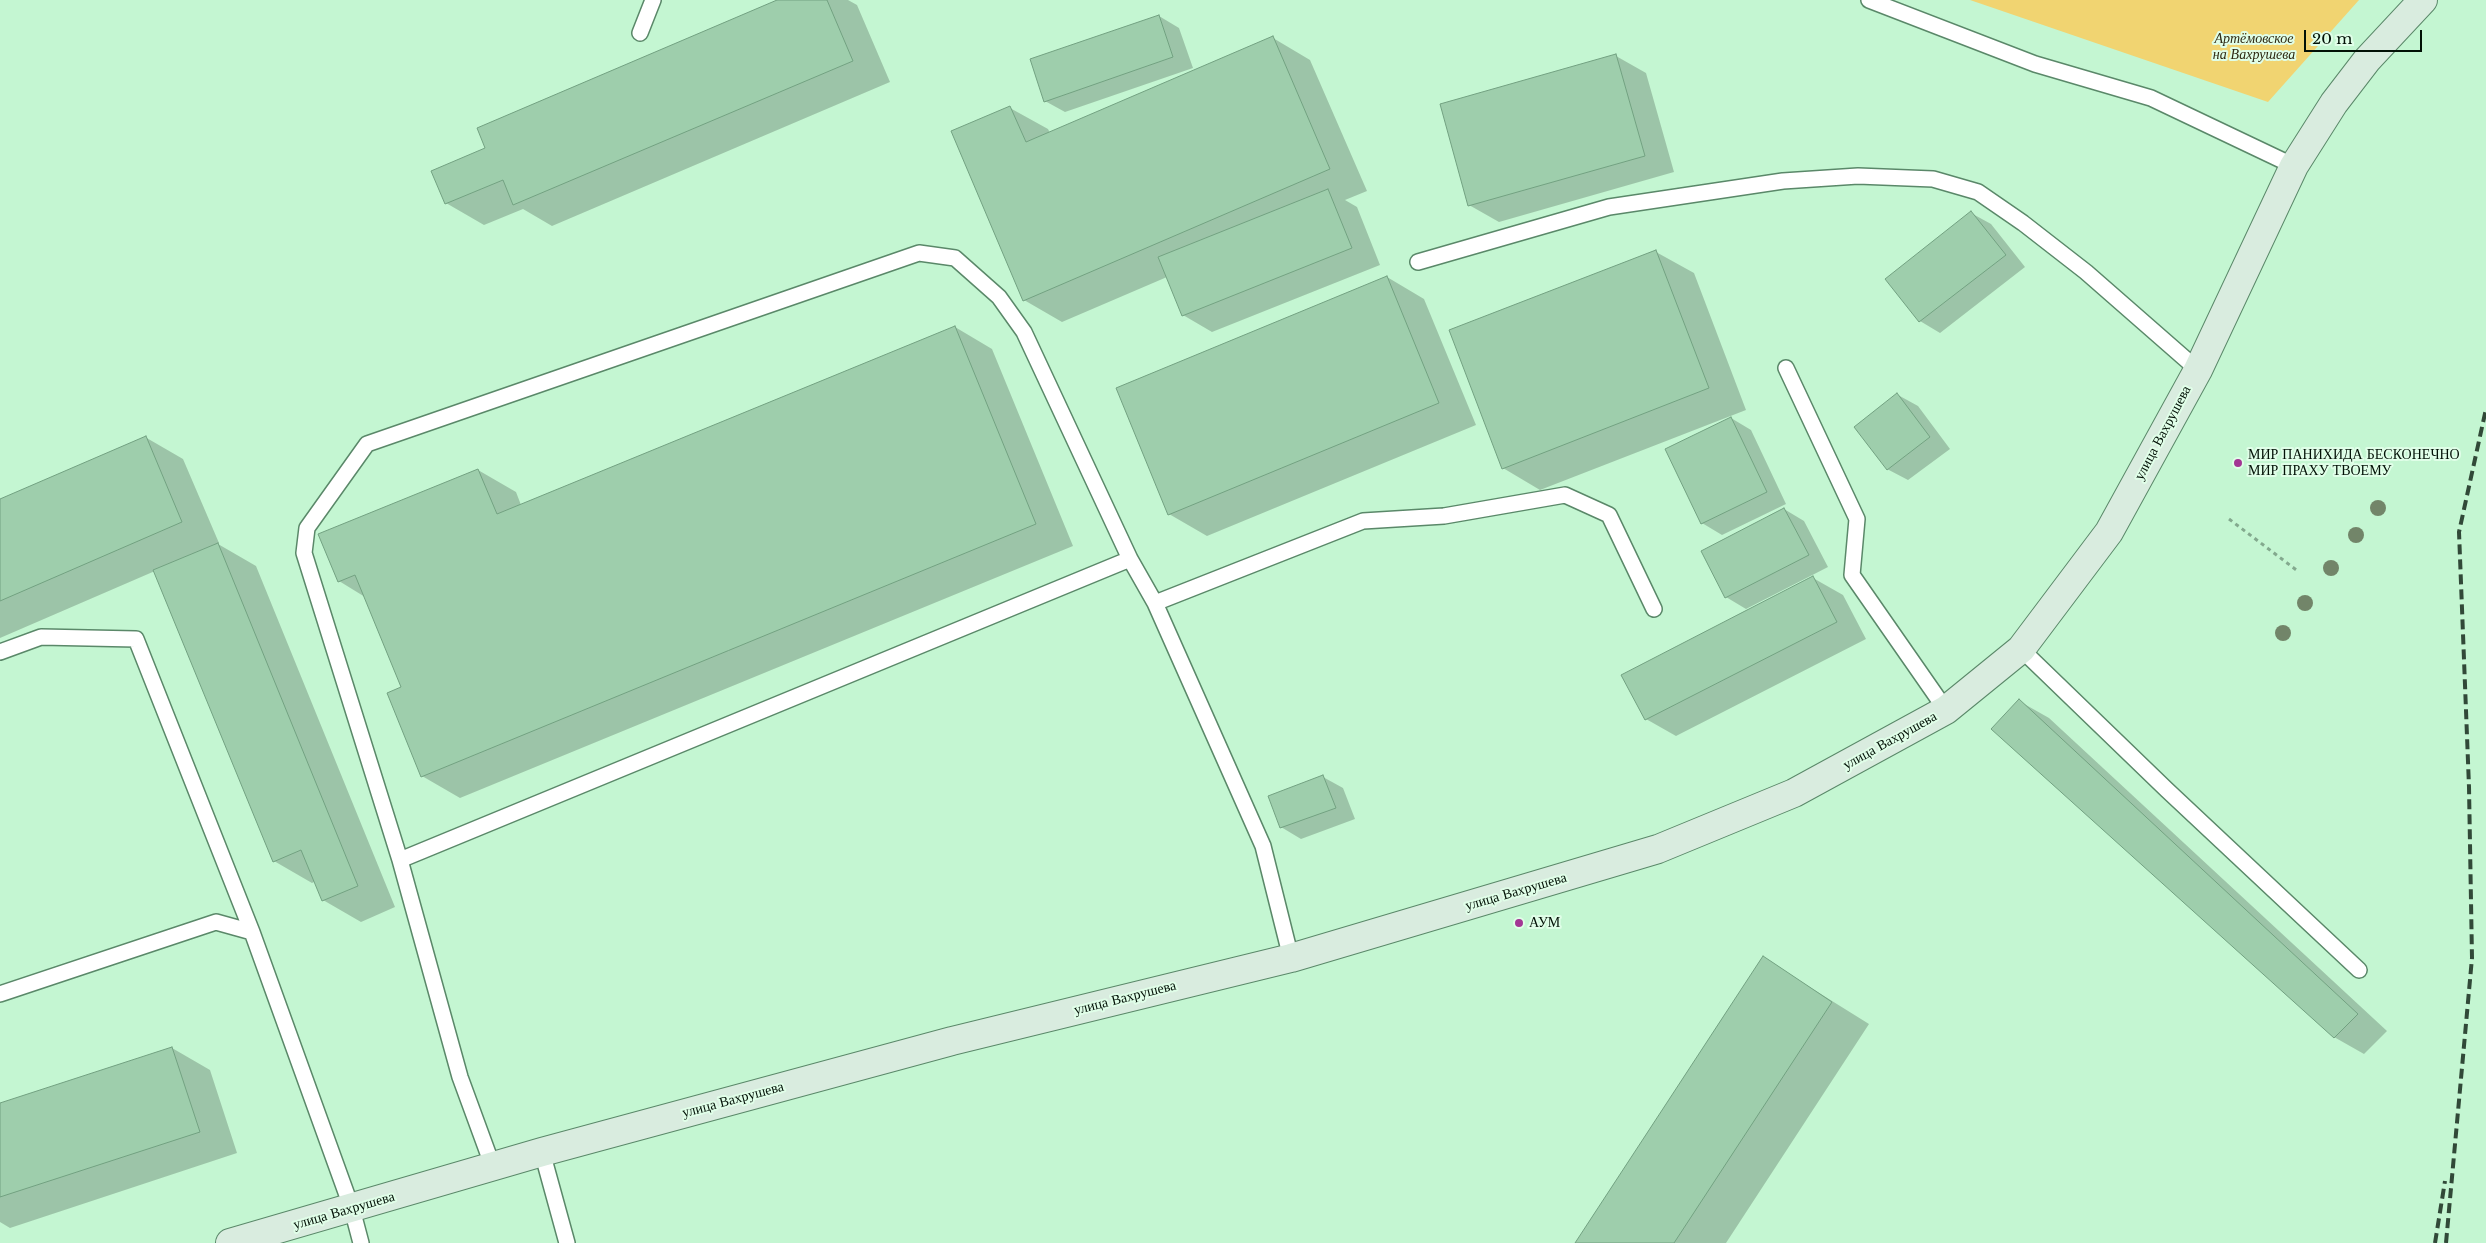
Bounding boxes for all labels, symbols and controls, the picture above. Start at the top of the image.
scale bar [2306,20,2424,52]
text: 20 m [2312,29,2352,48]
park label: Артёмовское на Вахрушева [2213,31,2295,64]
street label: улица Вахрушева [2131,383,2195,483]
place label: МИР ПАНИХИДА БЕСКОНЕЧНО МИР ПРАХУ ТВОЕМУ [2248,447,2460,480]
marker: МИР ПАНИХИДА БЕСКОНЕЧНО МИР ПРАХУ ТВОЕМУ [2232,457,2244,469]
street label: улица Вахрушева [1840,708,1940,774]
street label: улица Вахрушева [1463,870,1569,914]
place label: АУМ [1529,915,1560,931]
marker: АУМ [1513,917,1525,929]
street label: улица Вахрушева [1072,977,1178,1019]
street label: улица Вахрушева [680,1078,786,1122]
street label: улица Вахрушева [291,1189,397,1233]

